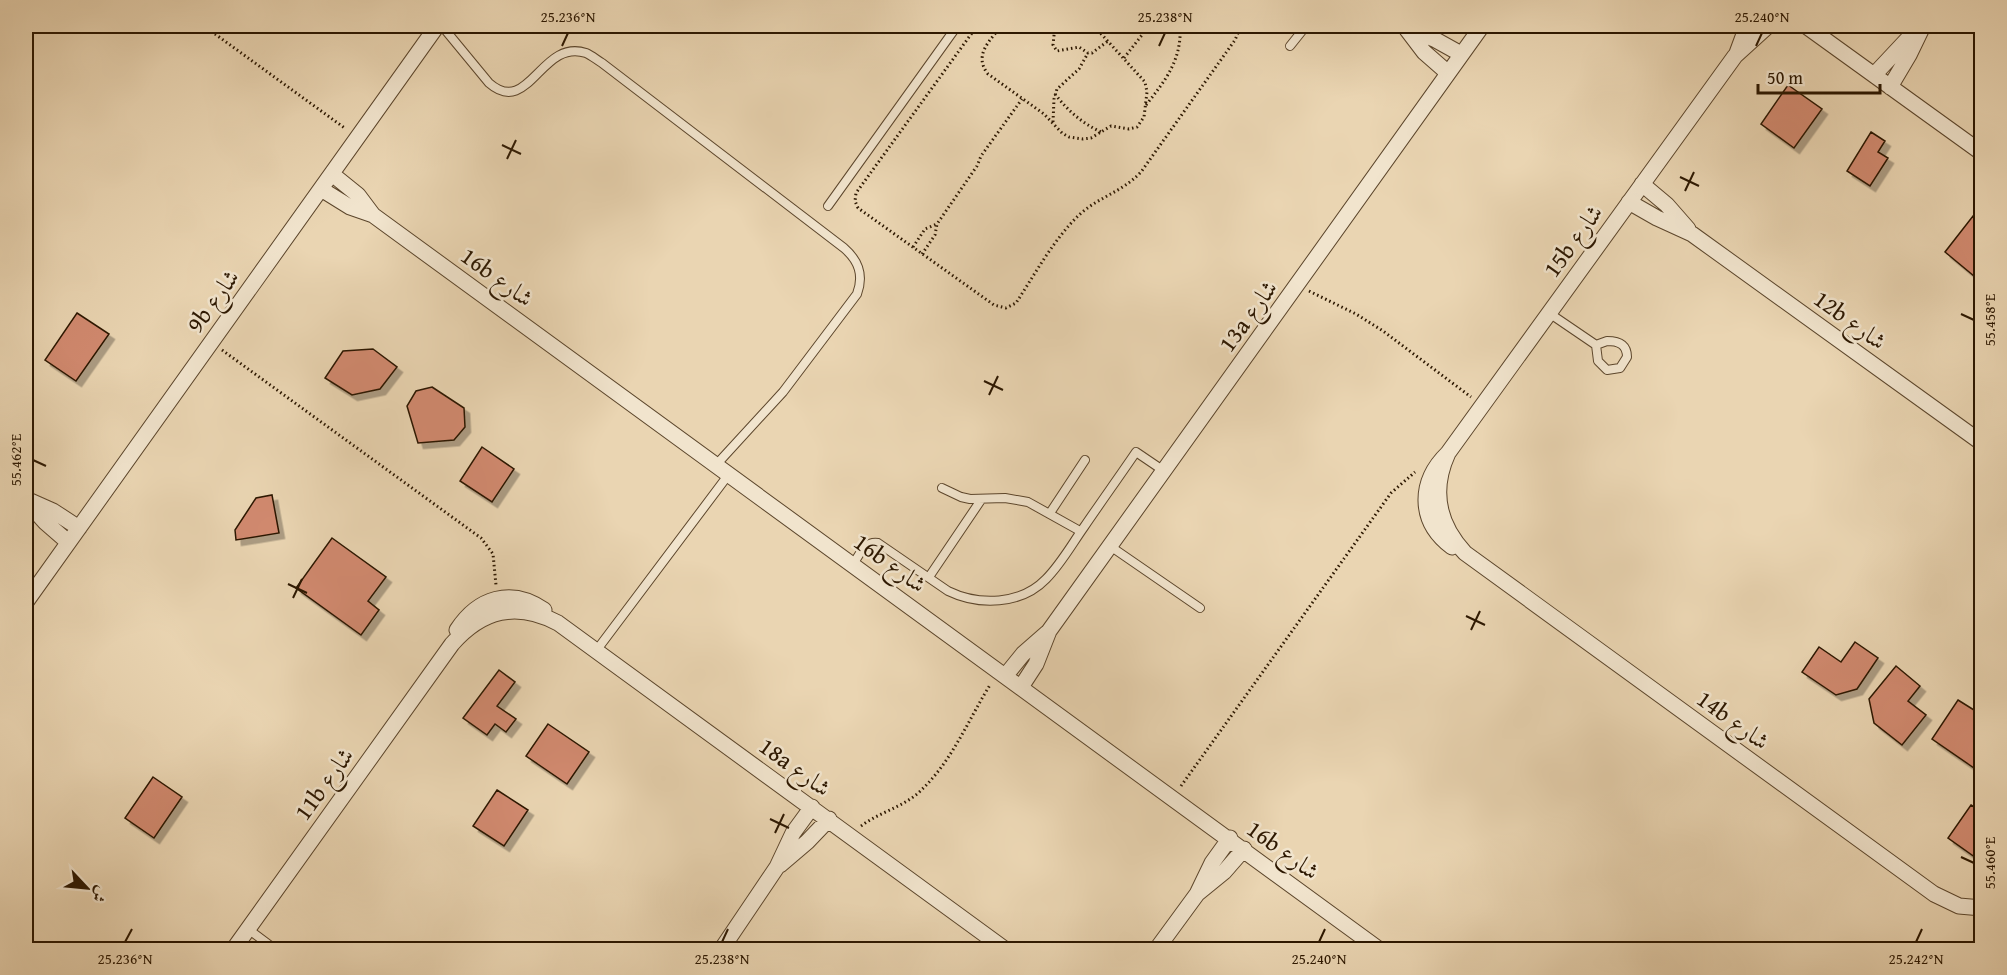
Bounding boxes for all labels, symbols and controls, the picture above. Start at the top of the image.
text: 25.236°N [541,6,596,27]
text: 25.238°N [1138,6,1193,27]
text: 25.240°N [1735,6,1790,27]
scale bar [1758,57,1880,95]
text: 50 m [1767,64,1803,91]
street label: 15b شارع [1534,197,1613,286]
street label: 16b شارع [452,238,541,317]
street label: 9b شارع [178,262,250,341]
street label: 13a شارع [1210,272,1288,361]
street label: 12b شارع [1805,281,1894,360]
text: 55.458°E [1979,293,2000,346]
text: 55.462°E [5,433,26,486]
street label: 16b شارع [845,524,934,603]
street label: 14b شارع [1688,681,1777,760]
street label: 18a شارع [750,729,839,807]
street label: 11b شارع [285,740,364,829]
street label: 16b شارع [1238,811,1327,890]
text: 55.460°E [1979,836,2000,889]
north arrow [57,858,117,918]
text: ش [86,882,115,907]
text: 25.236°N [98,948,153,969]
text: 25.238°N [695,948,750,969]
text: 25.240°N [1292,948,1347,969]
text: 25.242°N [1889,948,1944,969]

